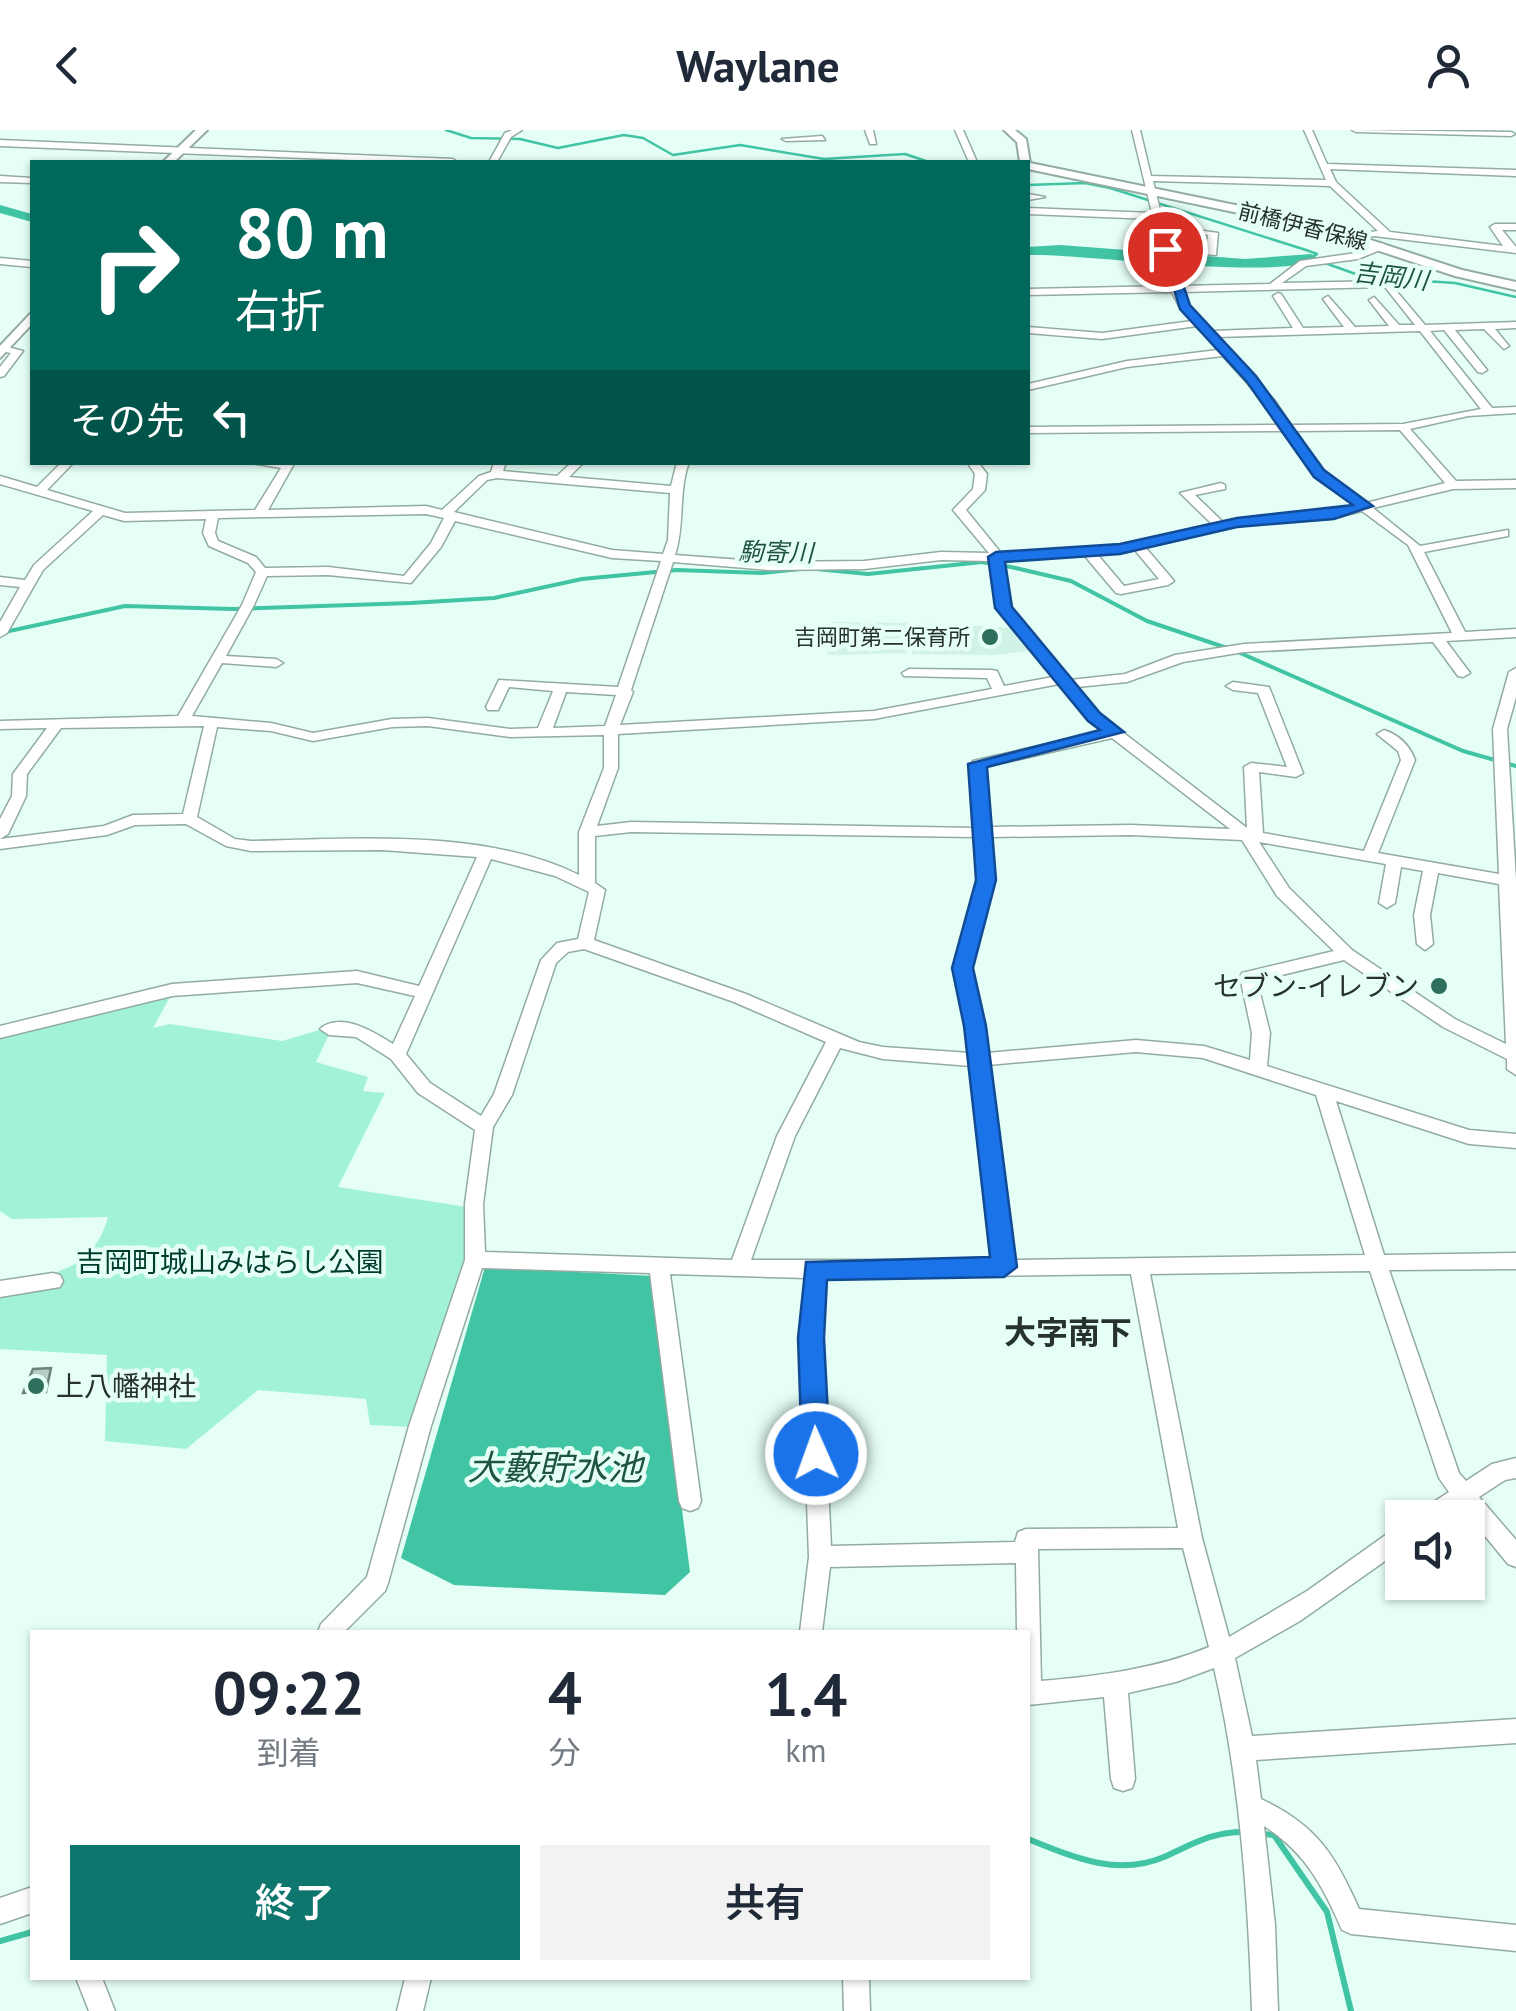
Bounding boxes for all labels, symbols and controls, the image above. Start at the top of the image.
text: Waylane [676,36,840,94]
icon: back [40,38,95,93]
icon: person [1421,38,1476,93]
text: 80 m [235,187,388,277]
street label: 前橋伊香保線 [1236,196,1370,256]
icon: right [70,200,200,330]
pin [1123,207,1208,292]
icon: arrive [1138,222,1193,277]
water label: 吉岡川 [1352,256,1433,297]
text: 右折 [235,281,325,339]
icon: left [204,390,259,445]
text: その先 [70,395,184,444]
water label: 駒寄川 [738,535,817,569]
place label: 吉岡町第二保育所 [794,623,970,651]
marker: 吉岡町第二保育所 [979,626,1001,648]
place label: セブン-イレブン [1213,967,1419,1004]
marker: セブン-イレブン [1428,975,1450,997]
park label: 吉岡町城山みはらし公園 [76,1243,384,1280]
district label: 大字南下 [1004,1311,1132,1353]
place label: 上八幡神社 [56,1367,196,1404]
marker: 上八幡神社 [25,1375,47,1397]
position arrow [764,1402,868,1506]
water label: 大藪貯水池 [467,1444,645,1490]
map controls [1385,1500,1485,1600]
button: sound [1385,1500,1485,1600]
text: 09:22 [213,1653,365,1731]
text: 4 [548,1653,582,1731]
text: 1.4 [764,1655,847,1733]
text: km [785,1729,826,1771]
text: 到着 [257,1731,321,1773]
text: 分 [549,1731,581,1773]
button: 終了 [70,1845,520,1960]
button: 共有 [540,1845,990,1960]

